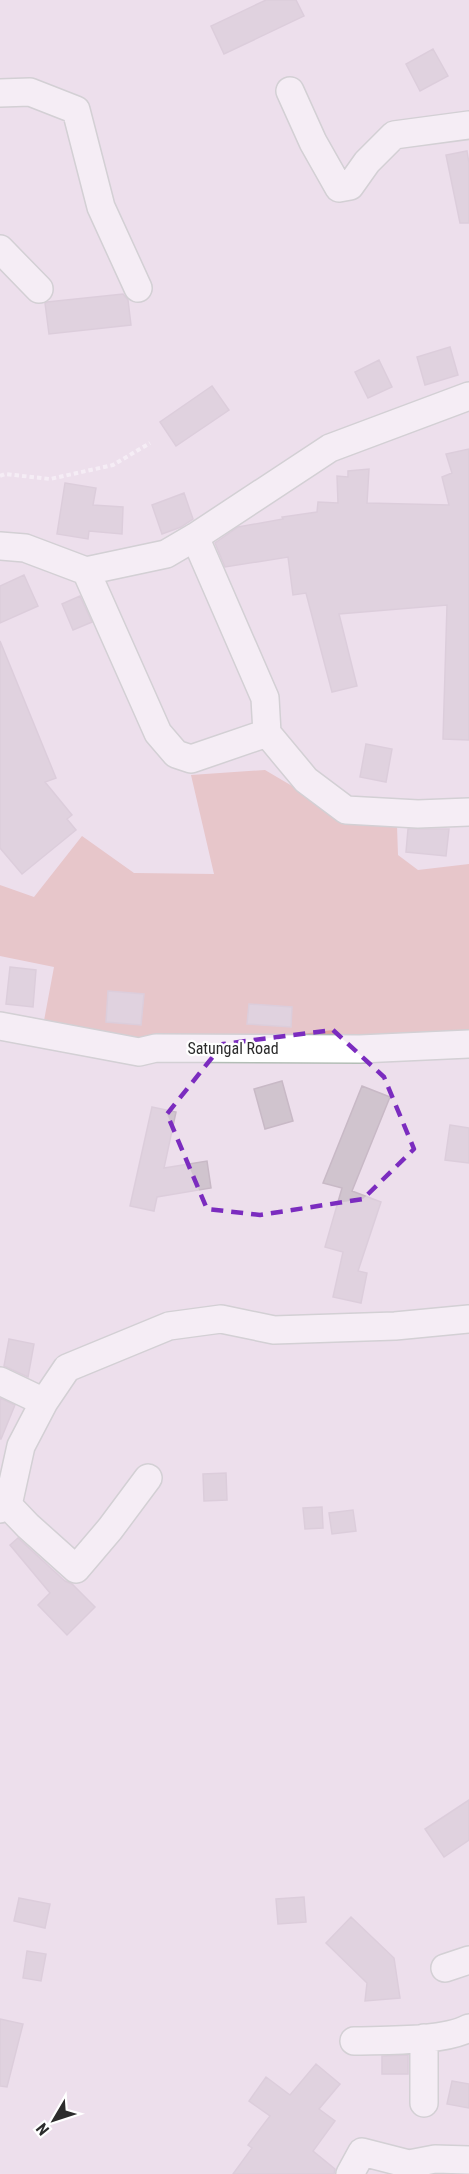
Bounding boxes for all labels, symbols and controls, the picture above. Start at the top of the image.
street label: Satungal Road [187,1039,279,1058]
north arrow [24,2090,84,2150]
text: N [32,2119,53,2139]

